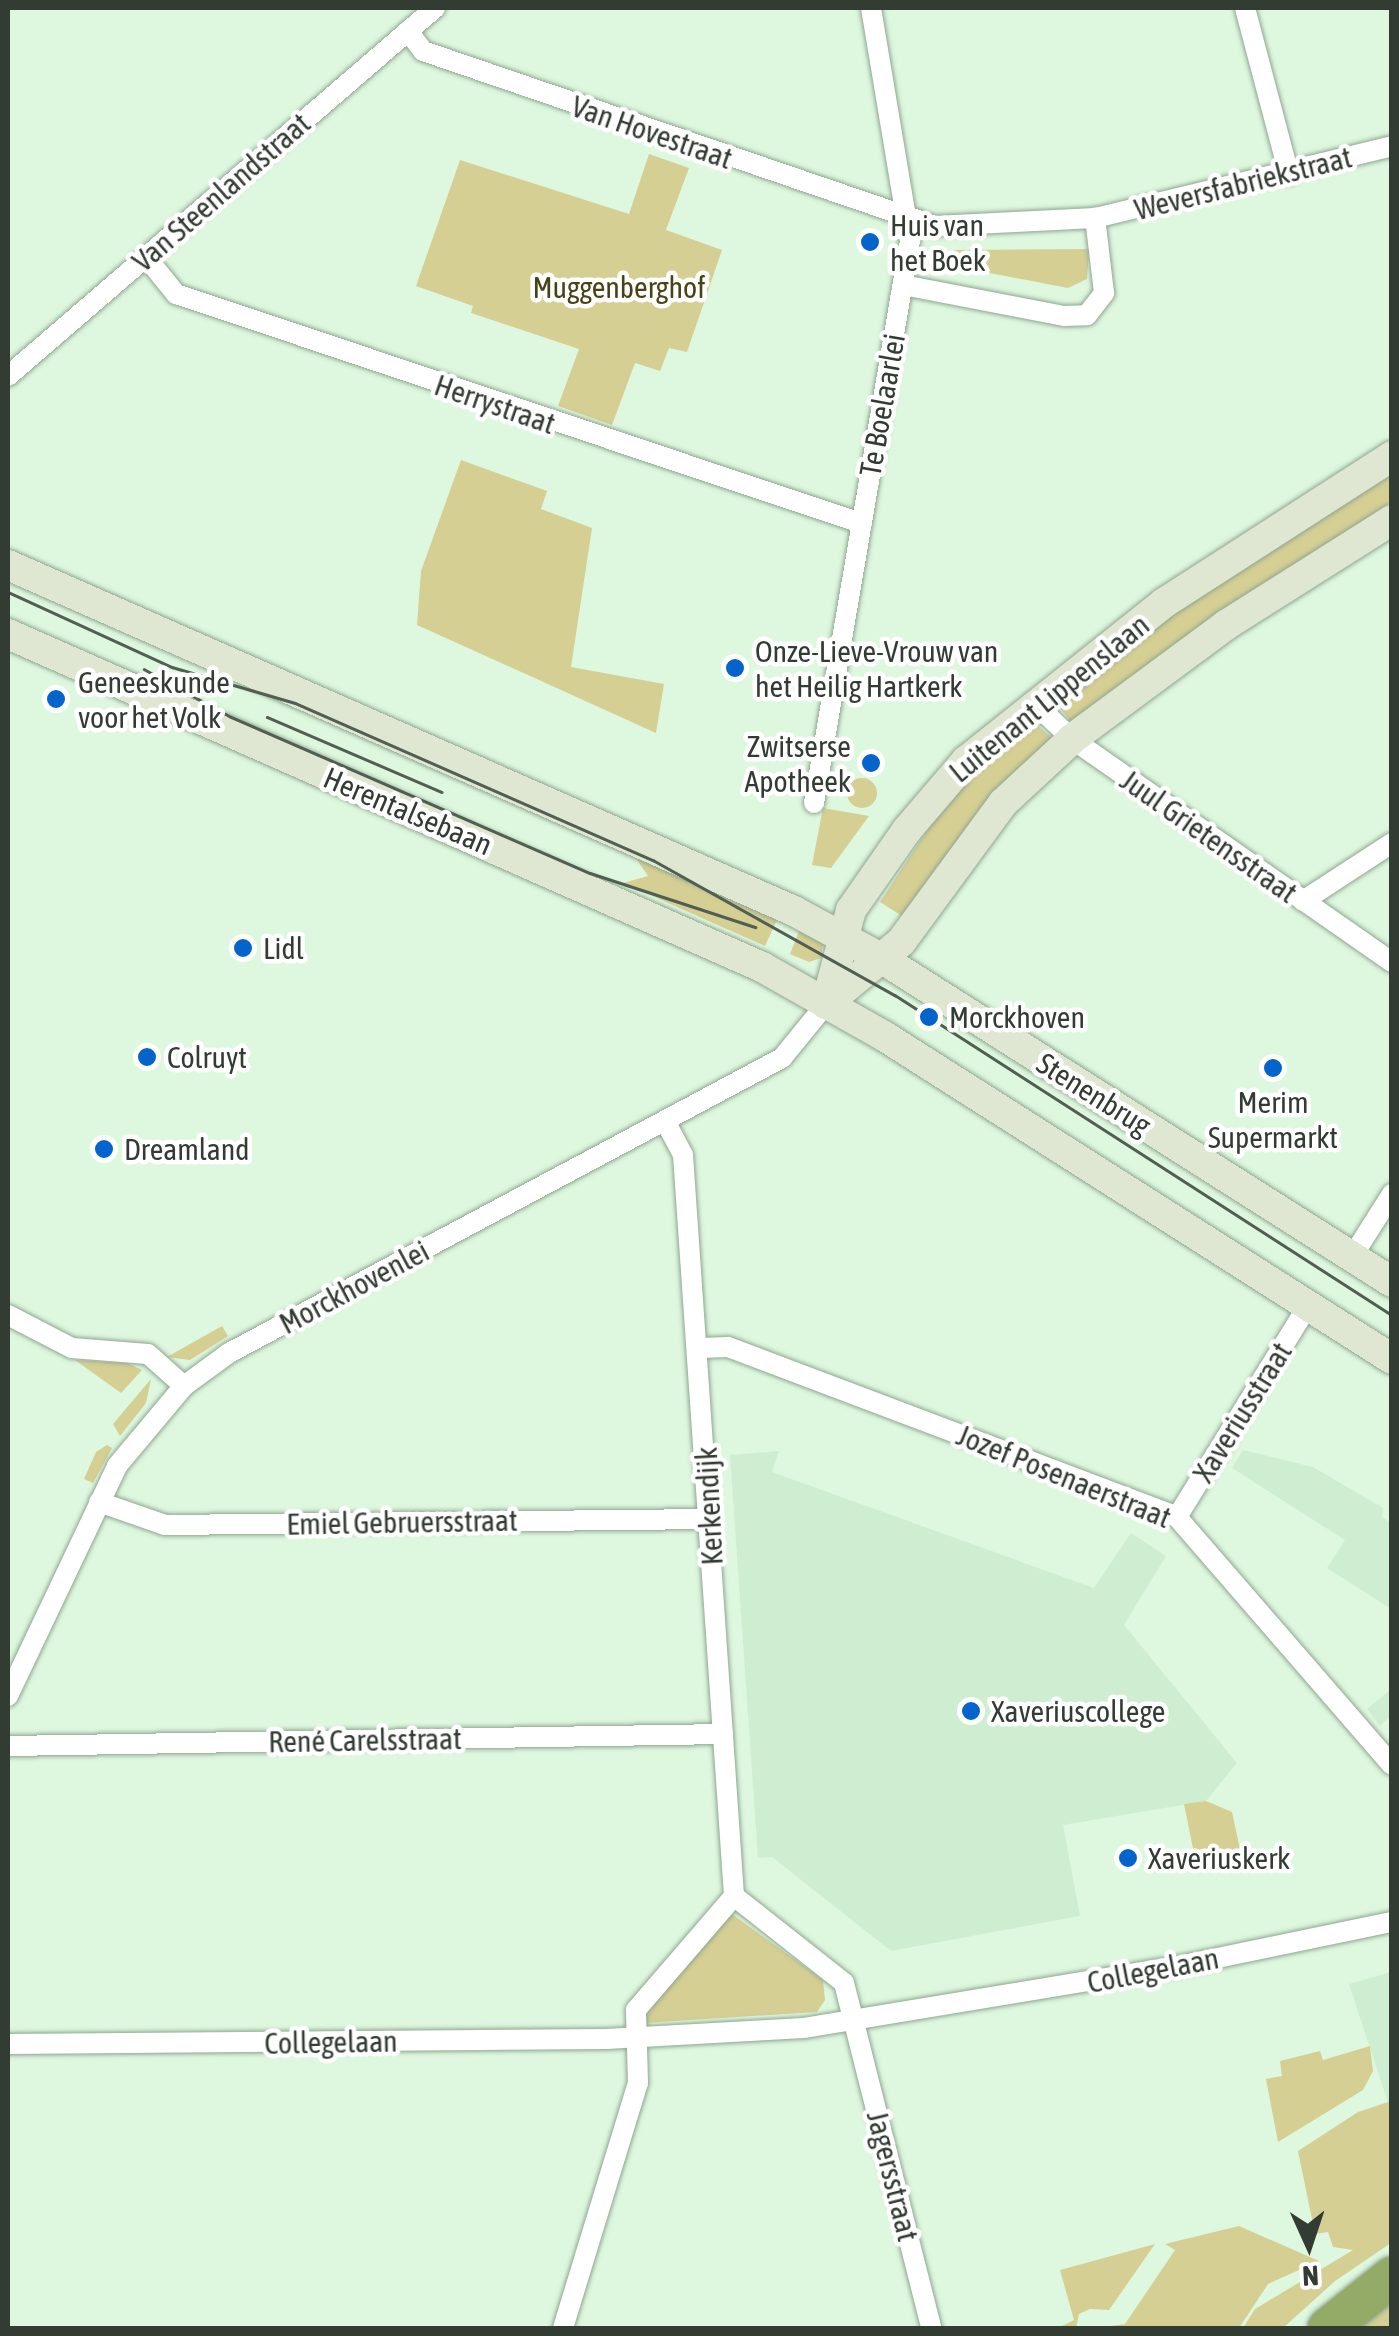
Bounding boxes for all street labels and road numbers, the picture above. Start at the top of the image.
street label: Van Hovestraat [567,88,737,176]
street label: Van Steenlandstraat [125,105,317,279]
street label: Weversfabriekstraat [1131,139,1355,227]
street label: Te Boelaarlei [852,331,912,479]
street label: Herrystraat [430,367,560,441]
street label: Luitenant Lippenslaan [942,606,1156,790]
street label: Herentalsebaan [318,759,498,863]
street label: Juul Grietensstraat [1114,762,1304,910]
street label: Stenenbrug [1030,1045,1158,1143]
street label: Morckhovenlei [273,1233,435,1341]
street label: Xaveriusstraat [1185,1335,1299,1489]
street label: Jozef Posenaerstraat [952,1417,1176,1535]
street label: Kerkendijk [688,1446,730,1566]
street label: Emiel Gebruersstraat [286,1502,518,1542]
street label: René Carelsstraat [268,1720,462,1760]
street label: Collegelaan [1084,1940,1222,2000]
street label: Collegelaan [264,2023,398,2061]
street label: Jagersstraat [859,2107,927,2245]

